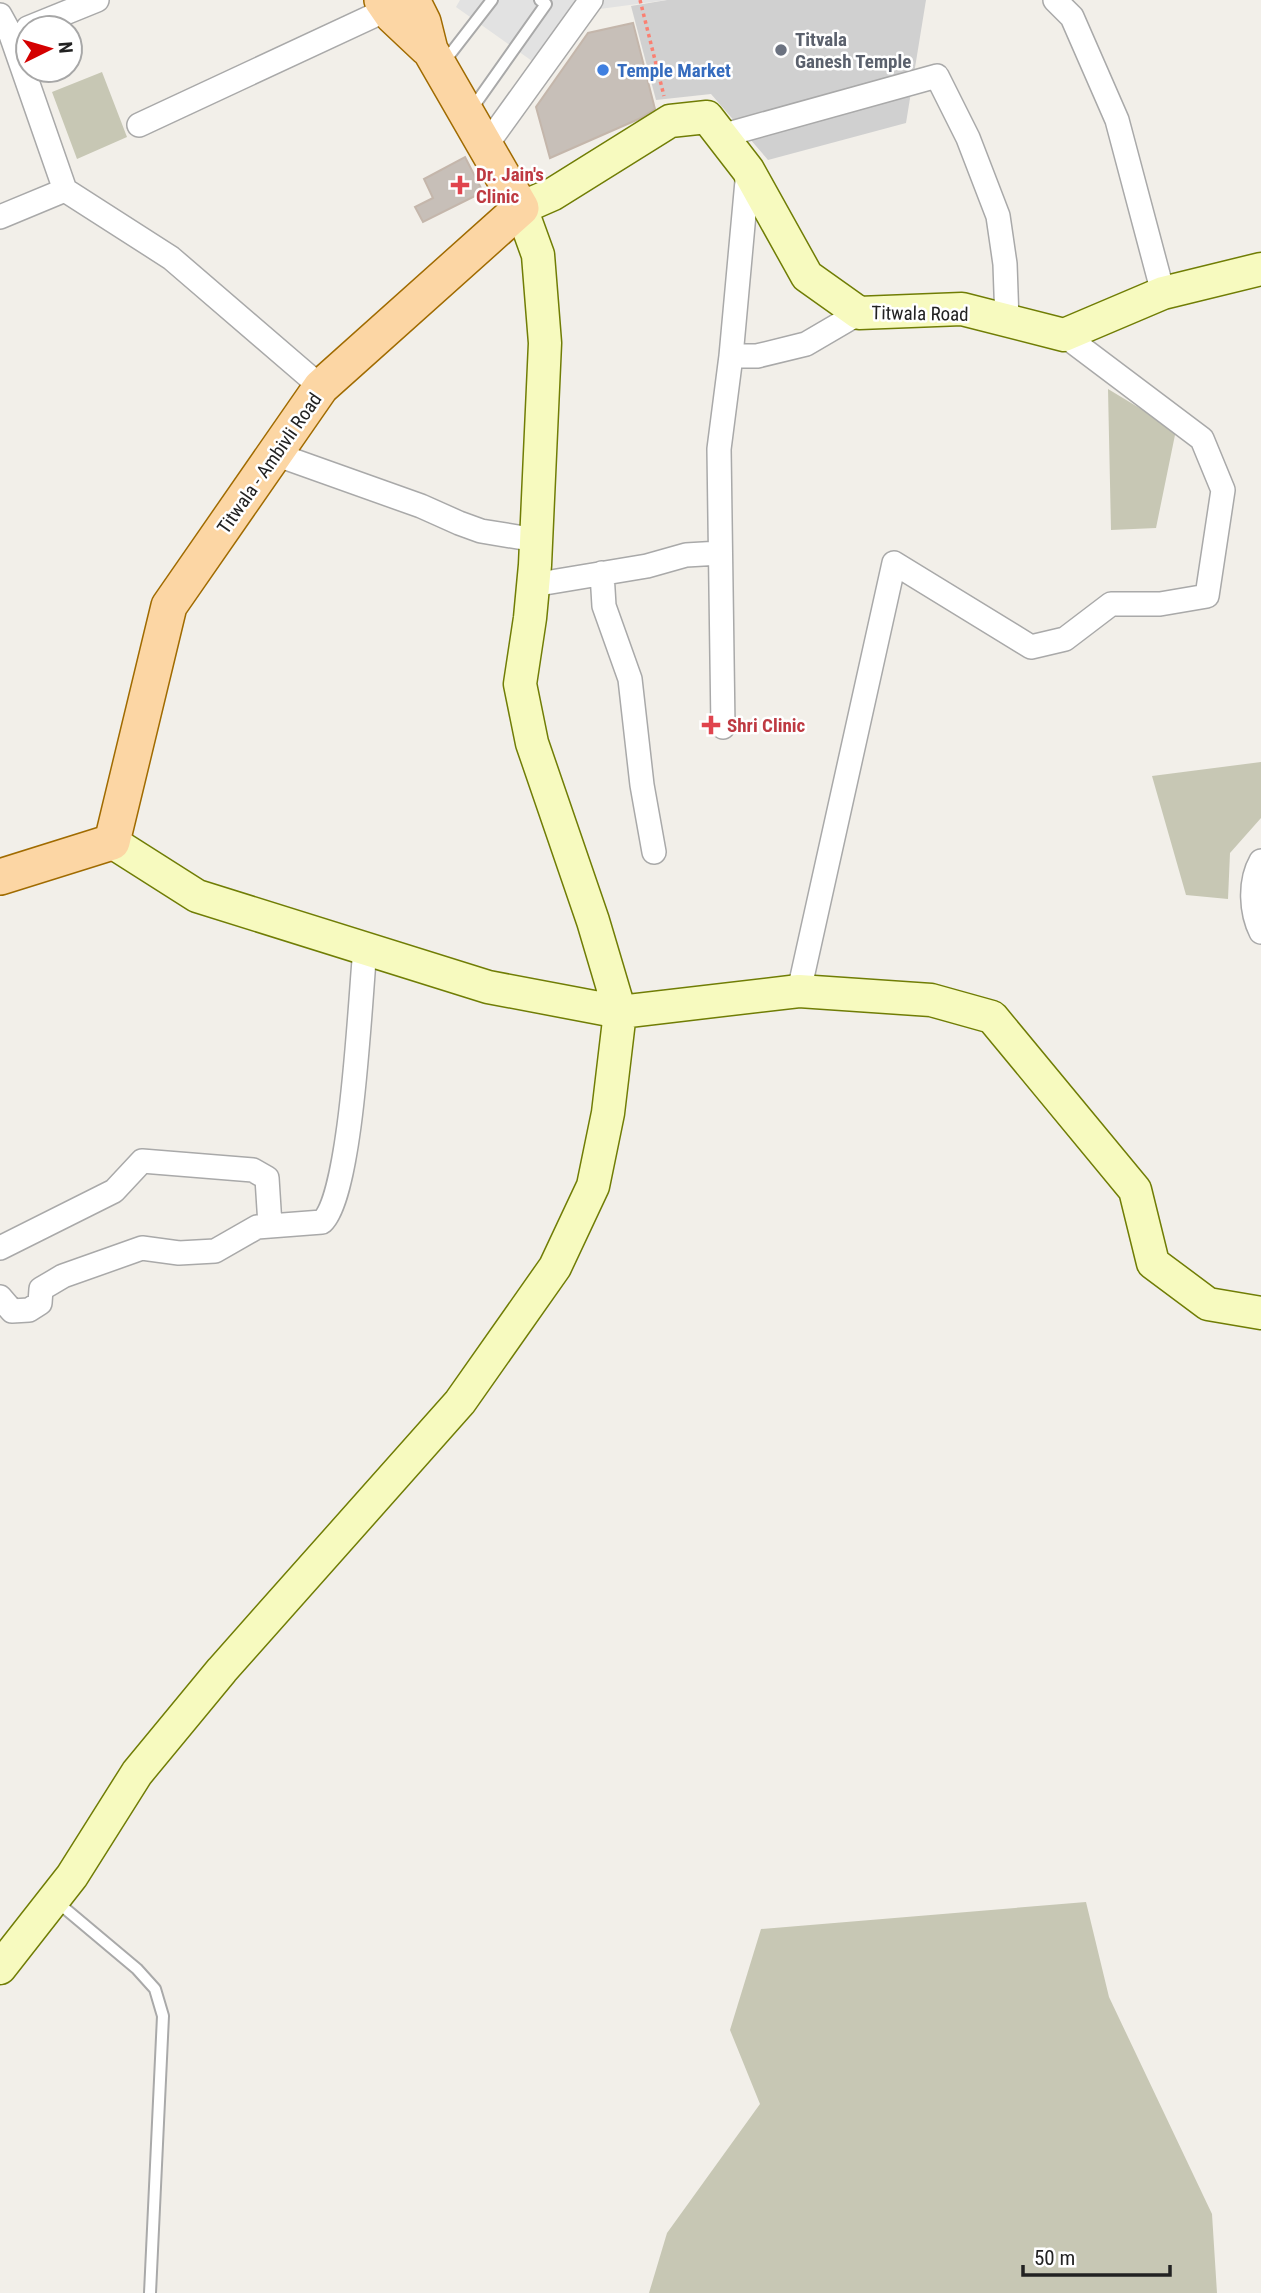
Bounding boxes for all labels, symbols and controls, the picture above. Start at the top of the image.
north arrow [14,14,84,84]
place label: Titvala Ganesh Temple [795,28,911,73]
text: N [53,41,77,54]
marker: Titvala Ganesh Temple [773,42,789,58]
place label: Temple Market [617,59,731,82]
marker: Temple Market [595,62,611,78]
place label: Dr. Jain's Clinic [476,163,544,208]
marker: Dr. Jain's Clinic [450,175,470,195]
street label: Titwala Road [871,301,969,326]
street label: Titwala - Ambivli Road [212,388,327,538]
place label: Shri Clinic [727,714,806,737]
marker: Shri Clinic [701,715,721,735]
scale bar [1023,2234,1170,2278]
text: 50 m [1034,2246,1075,2270]

